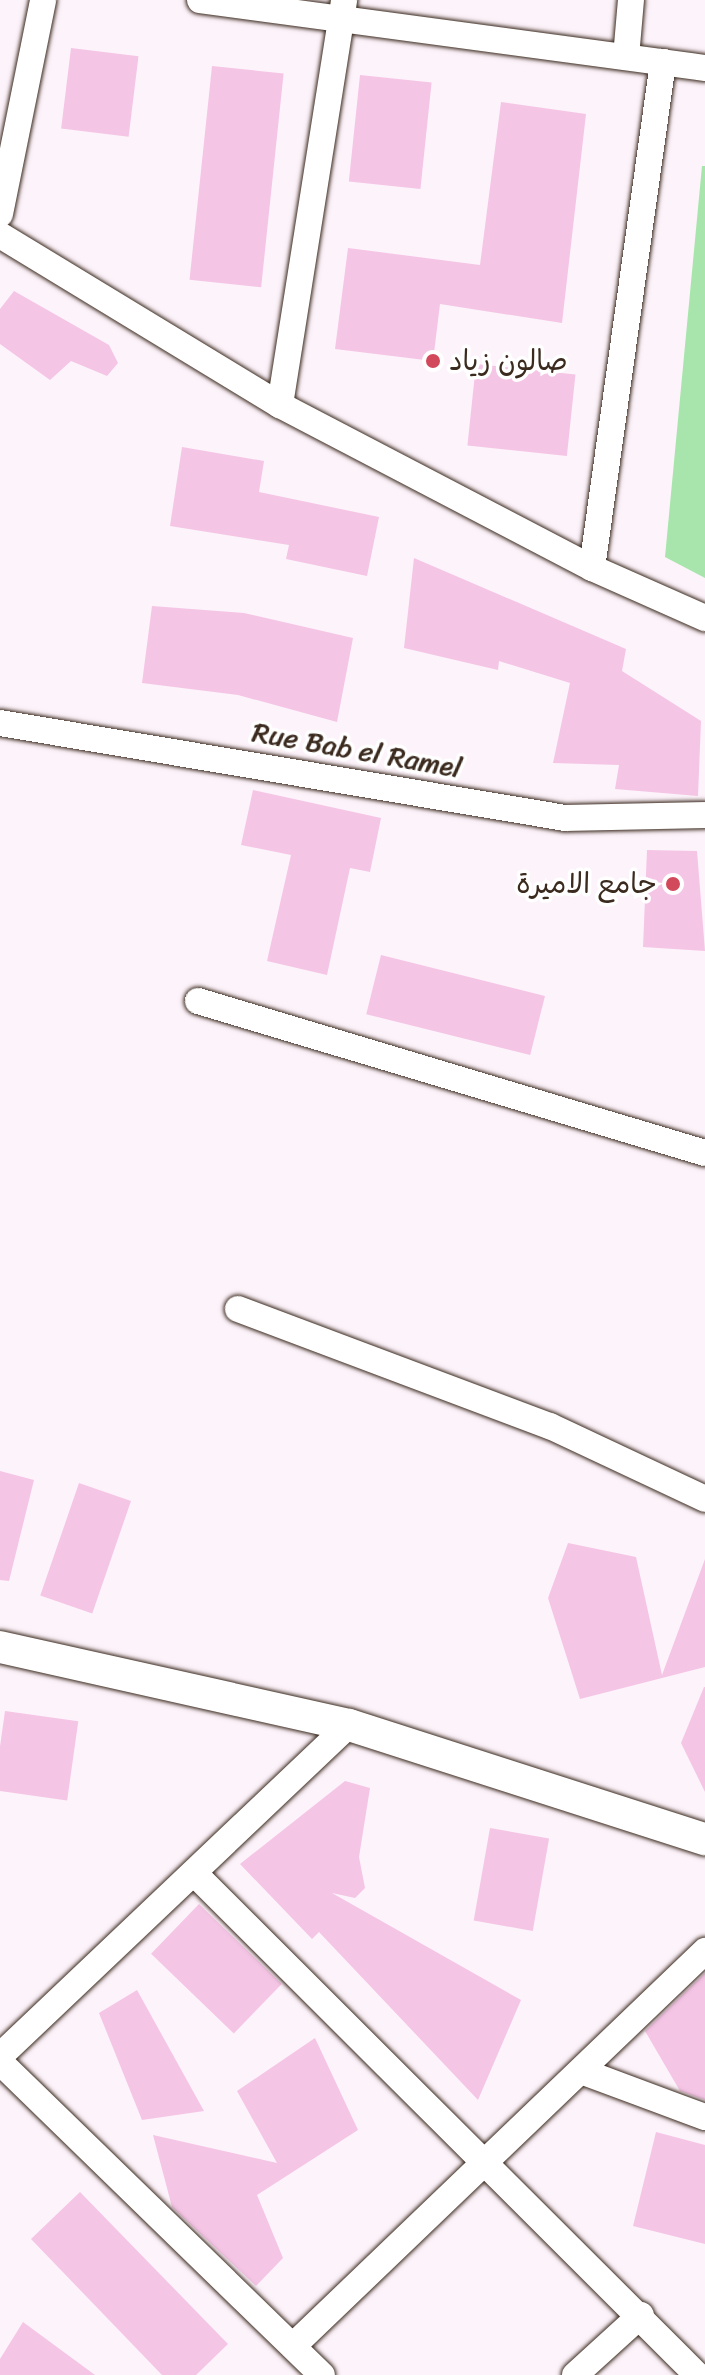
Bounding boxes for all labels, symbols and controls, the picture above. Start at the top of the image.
place label: صالون زياد [449,344,568,378]
marker: صالون زياد [424,352,442,370]
street label: Rue Bab el Ramel [249,715,465,785]
place label: جامع الاميرة [516,867,657,901]
marker: جامع الاميرة [664,875,682,893]

